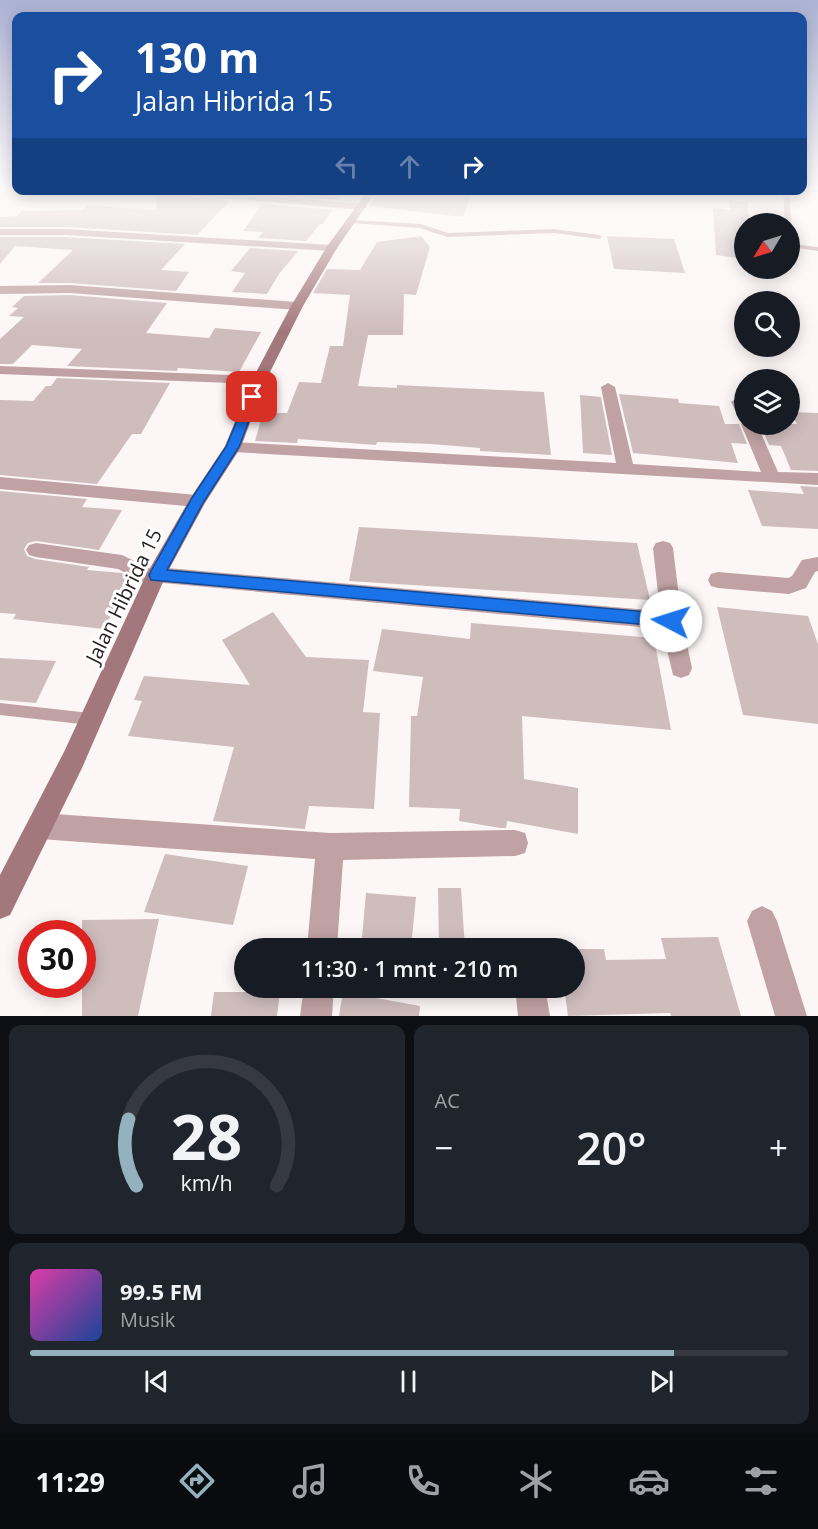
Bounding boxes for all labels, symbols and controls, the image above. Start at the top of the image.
text: 130 m [135,28,259,85]
icon: right [36,36,114,114]
text: Jalan Hibrida 15 [135,82,333,119]
icon: left [330,150,363,183]
icon: ahead [393,150,426,183]
icon: right [456,150,489,183]
north arrow [734,213,800,279]
map controls [734,213,800,435]
button: search [734,291,800,357]
button: layers [734,369,800,435]
pin [226,371,277,422]
icon: arrive [235,380,268,413]
street label: Jalan Hibrida 15 [78,524,168,669]
position arrow [639,589,703,653]
speed limit sign: 30 [18,920,96,998]
text: 11:30 · 1 mnt · 210 m [301,953,518,983]
text: AC [435,1087,460,1114]
text: 28 [171,1093,242,1178]
text: 20° [576,1117,647,1178]
text: − [435,1125,453,1170]
text: + [769,1125,788,1170]
text: km/h [181,1169,233,1198]
text: 99.5 FM [120,1276,203,1306]
text: Musik [120,1306,175,1333]
icon: previous [140,1365,173,1398]
icon: pause [392,1365,425,1398]
icon: next [645,1365,678,1398]
icon: directions [176,1460,218,1502]
icon: music [289,1460,331,1502]
icon: phone [402,1460,444,1502]
icon: climate [515,1460,557,1502]
icon: car [628,1460,670,1502]
icon: filters [740,1460,782,1502]
text: 11:29 [35,1463,105,1500]

